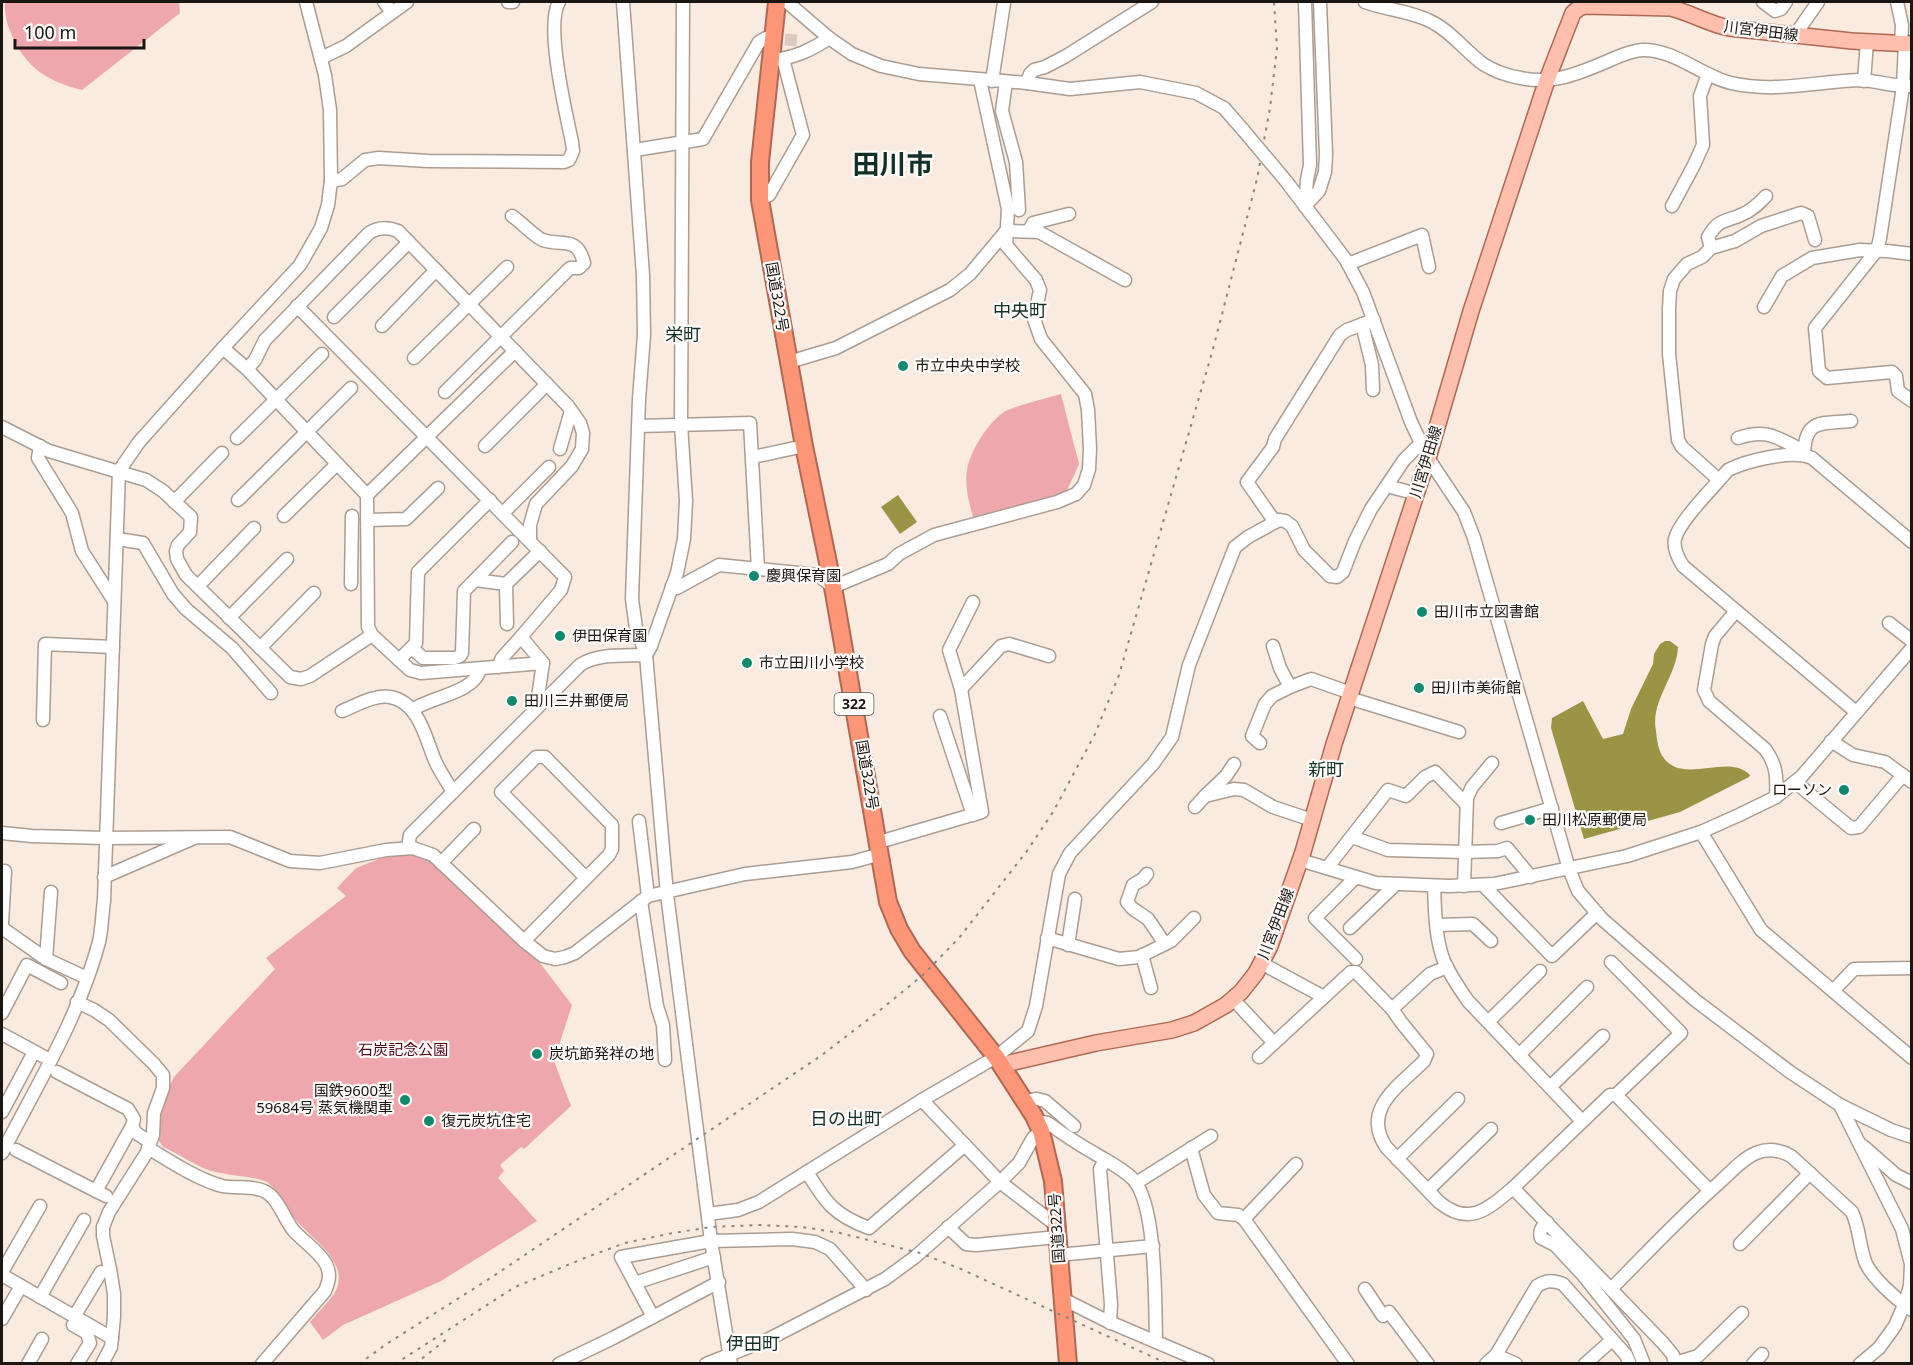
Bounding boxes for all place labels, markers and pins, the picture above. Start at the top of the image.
place label: 市立中央中学校 [915,355,1020,375]
marker: 市立中央中学校 [896,359,910,373]
place label: 慶興保育園 [766,565,841,585]
marker: 慶興保育園 [747,569,761,583]
place label: 田川市立図書館 [1434,601,1539,621]
marker: 田川市立図書館 [1415,605,1429,619]
place label: 伊田保育園 [572,625,647,645]
marker: 伊田保育園 [553,629,567,643]
place label: 市立田川小学校 [759,652,864,672]
marker: 市立田川小学校 [740,656,754,670]
place label: 田川市美術館 [1431,677,1521,697]
marker: 田川市美術館 [1412,681,1426,695]
place label: 田川三井郵便局 [524,690,629,710]
marker: 田川三井郵便局 [505,694,519,708]
place label: ローソン [1772,779,1832,799]
marker: ローソン [1837,783,1851,797]
place label: 田川松原郵便局 [1542,809,1647,829]
marker: 田川松原郵便局 [1523,813,1537,827]
place label: 炭坑節発祥の地 [549,1043,654,1063]
marker: 炭坑節発祥の地 [530,1047,544,1061]
place label: 国鉄9600型 59684号 蒸気機関車 [256,1080,393,1117]
marker: 国鉄9600型 59684号 蒸気機関車 [398,1093,412,1107]
place label: 復元炭坑住宅 [441,1110,531,1130]
marker: 復元炭坑住宅 [422,1114,436,1128]

